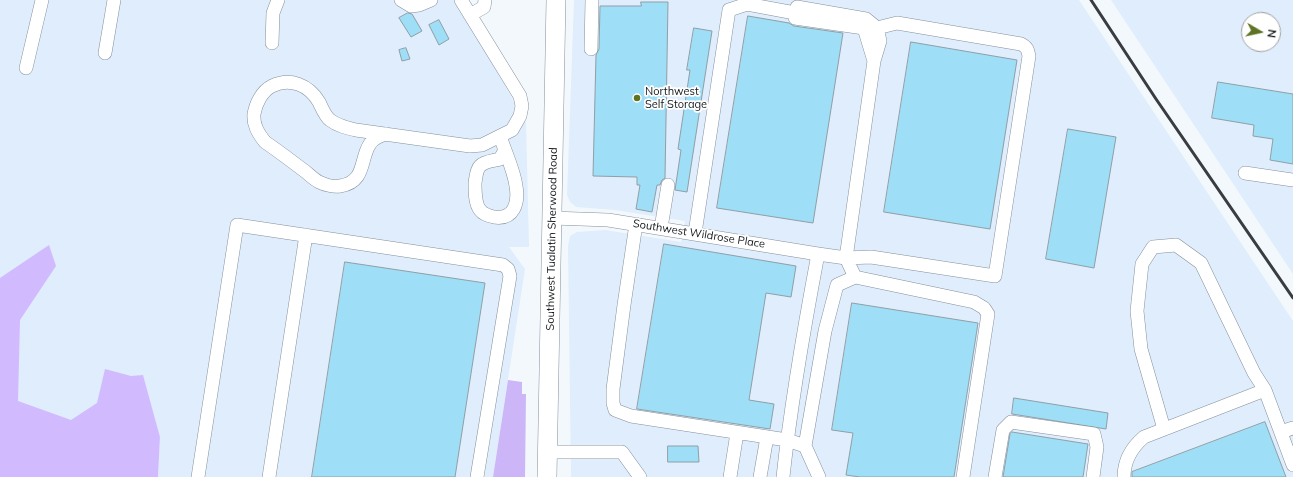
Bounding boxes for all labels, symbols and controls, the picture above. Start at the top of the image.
north arrow [1241,12,1281,52]
text: N [1264,29,1279,39]
place label: Northwest Self Storage [645,85,707,111]
marker: Northwest Self Storage [632,93,642,103]
street label: Southwest Tualatin Sherwood Road [544,147,560,331]
street label: Southwest Wildrose Place [632,217,766,251]

